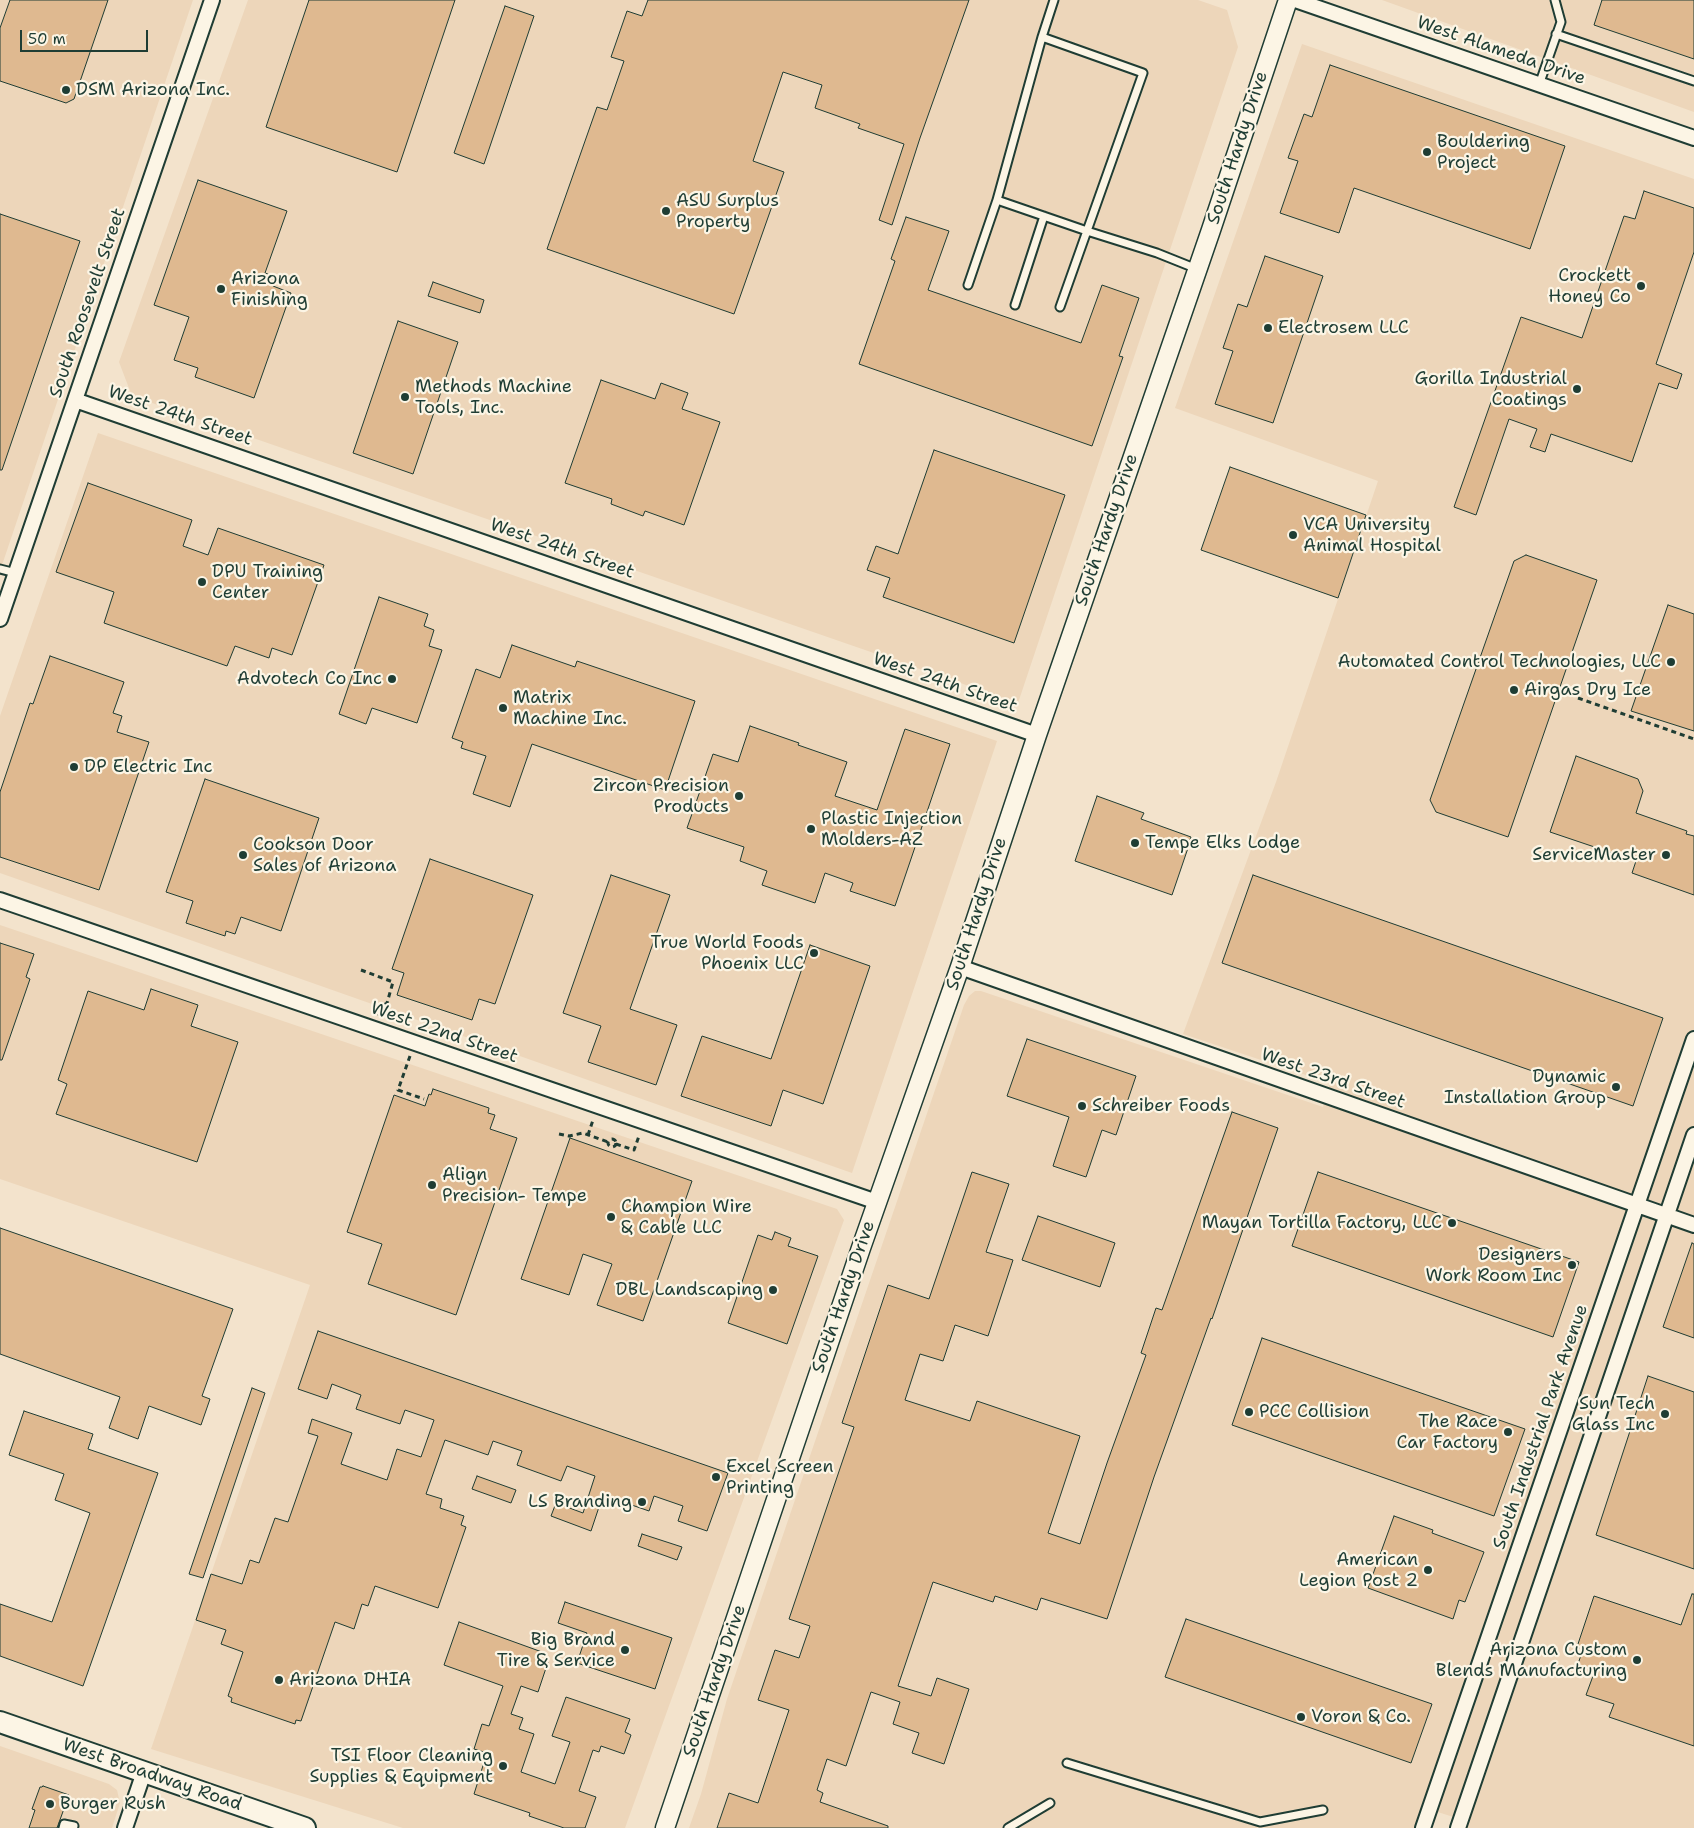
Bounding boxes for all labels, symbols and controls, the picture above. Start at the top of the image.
street label: West Alameda Drive [1414,12,1588,90]
scale bar [22,20,150,52]
text: 50 m [28,29,66,49]
street label: South Hardy Drive [1203,69,1273,227]
place label: DSM Arizona Inc. [76,79,230,101]
marker: DSM Arizona Inc. [60,84,72,96]
place label: Bouldering Project [1437,131,1530,173]
marker: Bouldering Project [1421,146,1433,158]
place label: ASU Surplus Property [676,190,779,232]
street label: South Roosevelt Street [45,205,131,401]
marker: ASU Surplus Property [660,205,672,217]
place label: Crockett Honey Co [1548,265,1631,308]
place label: Arizona Finishing [231,268,308,310]
marker: Crockett Honey Co [1635,280,1647,292]
marker: Arizona Finishing [215,283,227,295]
place label: Electrosem LLC [1278,317,1409,339]
marker: Electrosem LLC [1262,322,1274,334]
place label: Gorilla Industrial Coatings [1414,368,1567,410]
place label: Methods Machine Tools, Inc. [415,376,572,418]
street label: West 24th Street [105,381,255,451]
marker: Gorilla Industrial Coatings [1571,383,1583,395]
marker: Methods Machine Tools, Inc. [399,391,411,403]
street label: South Hardy Drive [1071,451,1143,609]
street label: West 24th Street [487,514,637,584]
place label: VCA University Animal Hospital [1303,514,1441,556]
marker: VCA University Animal Hospital [1287,529,1299,541]
place label: DPU Training Center [212,561,323,604]
marker: DPU Training Center [196,576,208,588]
street label: West 24th Street [870,648,1020,718]
place label: Automated Control Technologies, LLC [1337,651,1661,673]
marker: Automated Control Technologies, LLC [1665,656,1677,668]
place label: Advotech Co Inc [237,668,382,690]
marker: Advotech Co Inc [386,673,398,685]
place label: Airgas Dry Ice [1524,679,1651,701]
marker: Airgas Dry Ice [1508,684,1520,696]
place label: Matrix Machine Inc. [513,687,627,730]
marker: Matrix Machine Inc. [497,702,509,714]
place label: DP Electric Inc [84,756,213,778]
marker: DP Electric Inc [68,761,80,773]
place label: Zircon Precision Products [593,775,729,818]
marker: Zircon Precision Products [733,790,745,802]
place label: Plastic Injection Molders-AZ [821,808,962,851]
marker: Plastic Injection Molders-AZ [805,823,817,835]
place label: Tempe Elks Lodge [1145,832,1300,854]
place label: Cookson Door Sales of Arizona [253,834,396,876]
street label: South Hardy Drive [942,835,1012,993]
marker: Tempe Elks Lodge [1129,837,1141,849]
place label: ServiceMaster [1532,844,1656,866]
marker: Cookson Door Sales of Arizona [237,849,249,861]
marker: ServiceMaster [1660,849,1672,861]
place label: True World Foods Phoenix LLC [650,932,804,974]
marker: True World Foods Phoenix LLC [808,947,820,959]
street label: West 22nd Street [368,998,520,1068]
street label: West 23rd Street [1258,1044,1408,1114]
place label: Dynamic Installation Group [1444,1066,1606,1108]
marker: Dynamic Installation Group [1610,1081,1622,1093]
place label: Schreiber Foods [1092,1095,1230,1117]
marker: Schreiber Foods [1076,1100,1088,1112]
place label: Align Precision- Tempe [442,1164,587,1206]
marker: Align Precision- Tempe [426,1179,438,1191]
place label: Champion Wire & Cable LLC [621,1196,752,1238]
marker: Champion Wire & Cable LLC [605,1211,617,1223]
place label: Mayan Tortilla Factory, LLC [1202,1212,1442,1234]
marker: Mayan Tortilla Factory, LLC [1446,1217,1458,1229]
street label: South Hardy Drive [808,1218,880,1376]
place label: Designers Work Room Inc [1426,1244,1562,1286]
marker: Designers Work Room Inc [1566,1259,1578,1271]
place label: DBL Landscaping [616,1279,763,1301]
marker: DBL Landscaping [767,1284,779,1296]
street label: South Industrial Park Avenue [1489,1302,1593,1552]
place label: Sun Tech Glass Inc [1572,1393,1655,1436]
place label: PCC Collision [1259,1401,1369,1423]
marker: PCC Collision [1243,1406,1255,1418]
marker: Sun Tech Glass Inc [1659,1408,1671,1420]
place label: The Race Car Factory [1396,1411,1498,1454]
marker: The Race Car Factory [1502,1426,1514,1438]
place label: Excel Screen Printing [726,1456,834,1498]
marker: Excel Screen Printing [710,1471,722,1483]
place label: LS Branding [528,1491,632,1513]
marker: LS Branding [636,1496,648,1508]
place label: American Legion Post 2 [1299,1549,1418,1592]
marker: American Legion Post 2 [1422,1564,1434,1576]
street label: South Hardy Drive [679,1602,751,1760]
place label: Big Brand Tire & Service [497,1629,615,1672]
place label: Arizona Custom Blends Manufacturing [1436,1639,1627,1682]
marker: Big Brand Tire & Service [619,1644,631,1656]
marker: Arizona Custom Blends Manufacturing [1631,1654,1643,1666]
place label: Arizona DHIA [289,1669,411,1691]
marker: Arizona DHIA [273,1674,285,1686]
place label: Voron & Co. [1311,1706,1411,1728]
marker: Voron & Co. [1295,1711,1307,1723]
street label: West Broadway Road [59,1734,245,1816]
place label: TSI Floor Cleaning Supplies & Equipment [309,1745,493,1788]
marker: TSI Floor Cleaning Supplies & Equipment [497,1760,509,1772]
place label: Burger Rush [60,1793,166,1815]
marker: Burger Rush [44,1798,56,1810]

